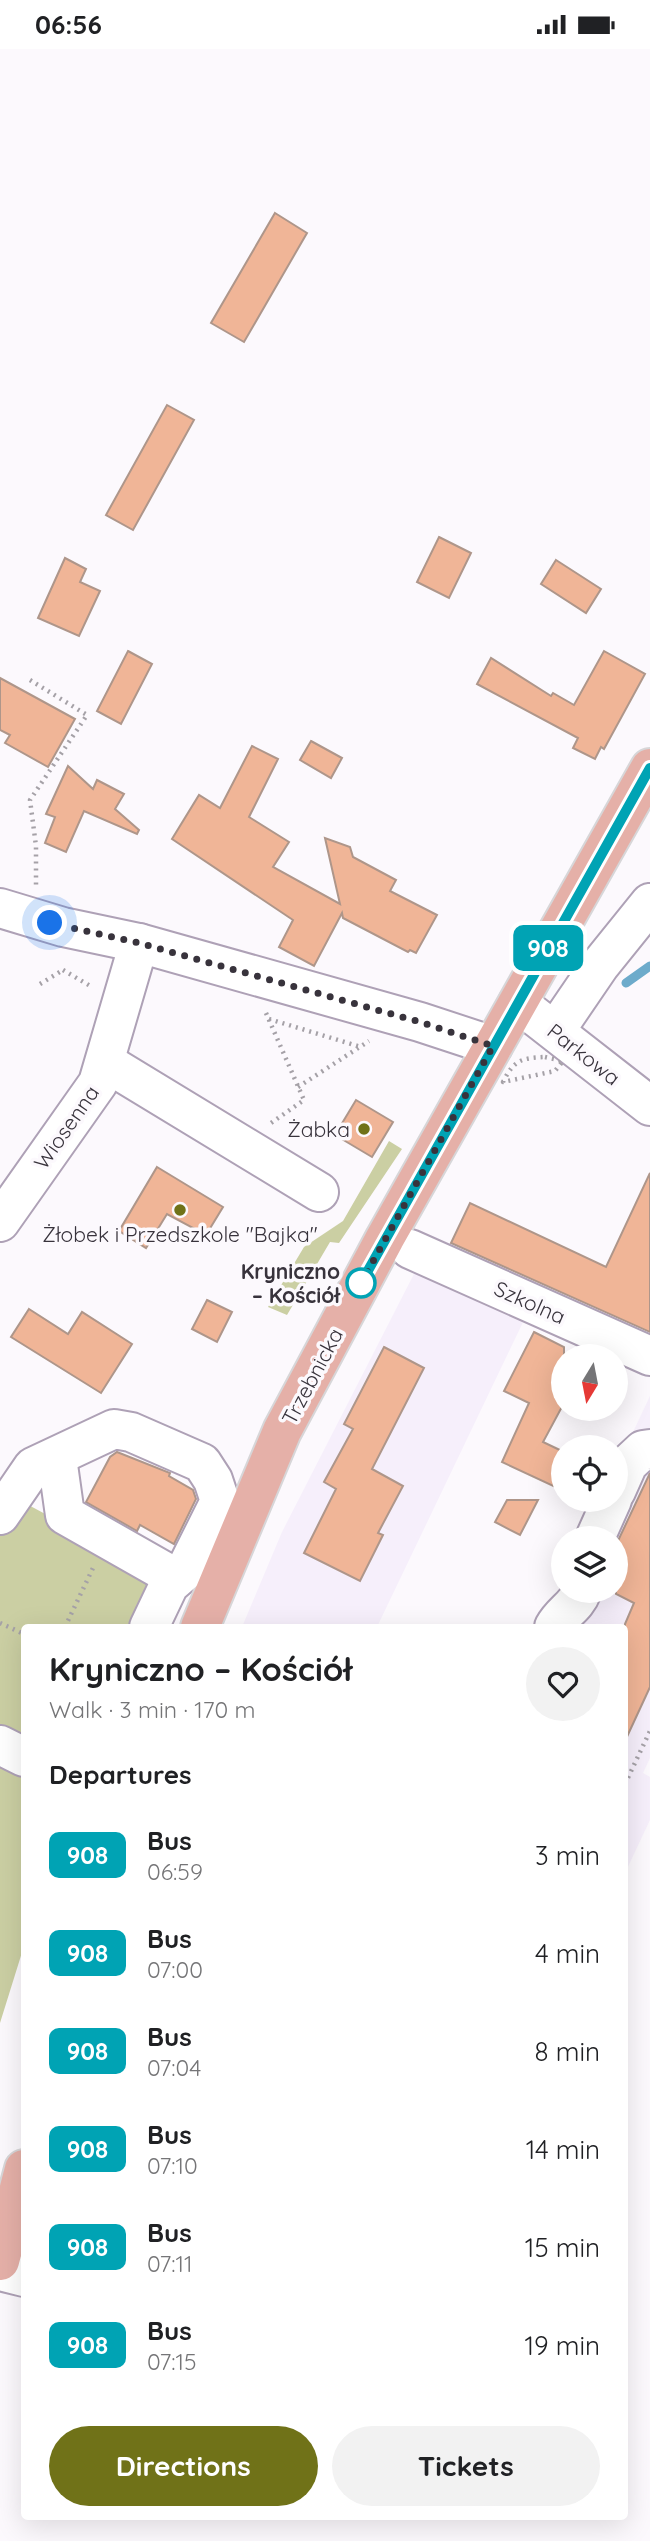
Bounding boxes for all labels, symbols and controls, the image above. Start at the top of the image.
text: 06:56 [35,8,102,41]
your location [32,905,67,940]
line badge: 908 [508,925,588,971]
text: 908 [527,933,569,963]
street label: Parkowa [542,1018,626,1090]
street label: Wiosenna [28,1080,104,1174]
place label: Żabka [287,1116,350,1142]
marker: Żabka [356,1121,372,1137]
marker: Żłobek i Przedszkole "Bajka" [172,1202,188,1218]
place label: Żłobek i Przedszkole "Bajka" [42,1221,318,1247]
place label: Kryniczno – Kościół [241,1258,341,1308]
marker: Kryniczno – Kościół [346,1268,376,1298]
street label: Szkolna [490,1275,570,1329]
street label: Trzebnicka [276,1323,348,1429]
north arrow [551,1344,628,1421]
map controls [551,1344,628,1603]
button: locate [551,1435,628,1512]
button: layers [551,1526,628,1603]
button: heart [526,1647,600,1721]
text: Kryniczno – Kościół [49,1648,352,1689]
text: Walk · 3 min · 170 m [49,1695,255,1724]
text: Departures [49,1758,192,1791]
text: Bus [147,1824,192,1857]
text: 3 min [535,1839,600,1872]
text: 908 [67,1840,108,1870]
text: 06:59 [147,1857,203,1886]
text: Bus [147,1922,192,1955]
text: 4 min [535,1937,600,1970]
text: 908 [67,1938,108,1968]
text: 07:00 [147,1955,203,1984]
text: Bus [147,2020,192,2053]
text: 8 min [535,2035,600,2068]
text: 908 [67,2036,108,2066]
text: 07:04 [147,2053,201,2082]
text: Bus [147,2118,192,2151]
text: 14 min [526,2133,600,2166]
text: 908 [67,2134,108,2164]
text: 07:10 [147,2151,198,2180]
text: Bus [147,2216,192,2249]
text: 15 min [525,2231,600,2264]
text: 908 [67,2232,108,2262]
text: 07:11 [147,2249,193,2278]
text: Bus [147,2314,192,2347]
text: 19 min [524,2329,600,2362]
text: 908 [67,2330,108,2360]
text: 07:15 [147,2347,197,2376]
button: Directions [49,2426,318,2506]
button: Tickets [332,2426,600,2506]

